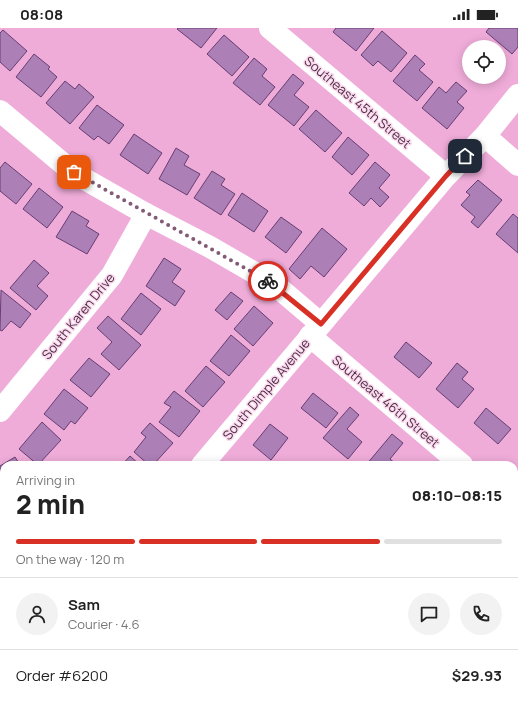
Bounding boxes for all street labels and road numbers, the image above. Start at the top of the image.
street label: Southeast 45th Street [301,52,415,152]
street label: South Karen Drive [37,269,119,363]
street label: South Dimple Avenue [218,334,314,444]
street label: Southeast 46th Street [328,351,444,451]

